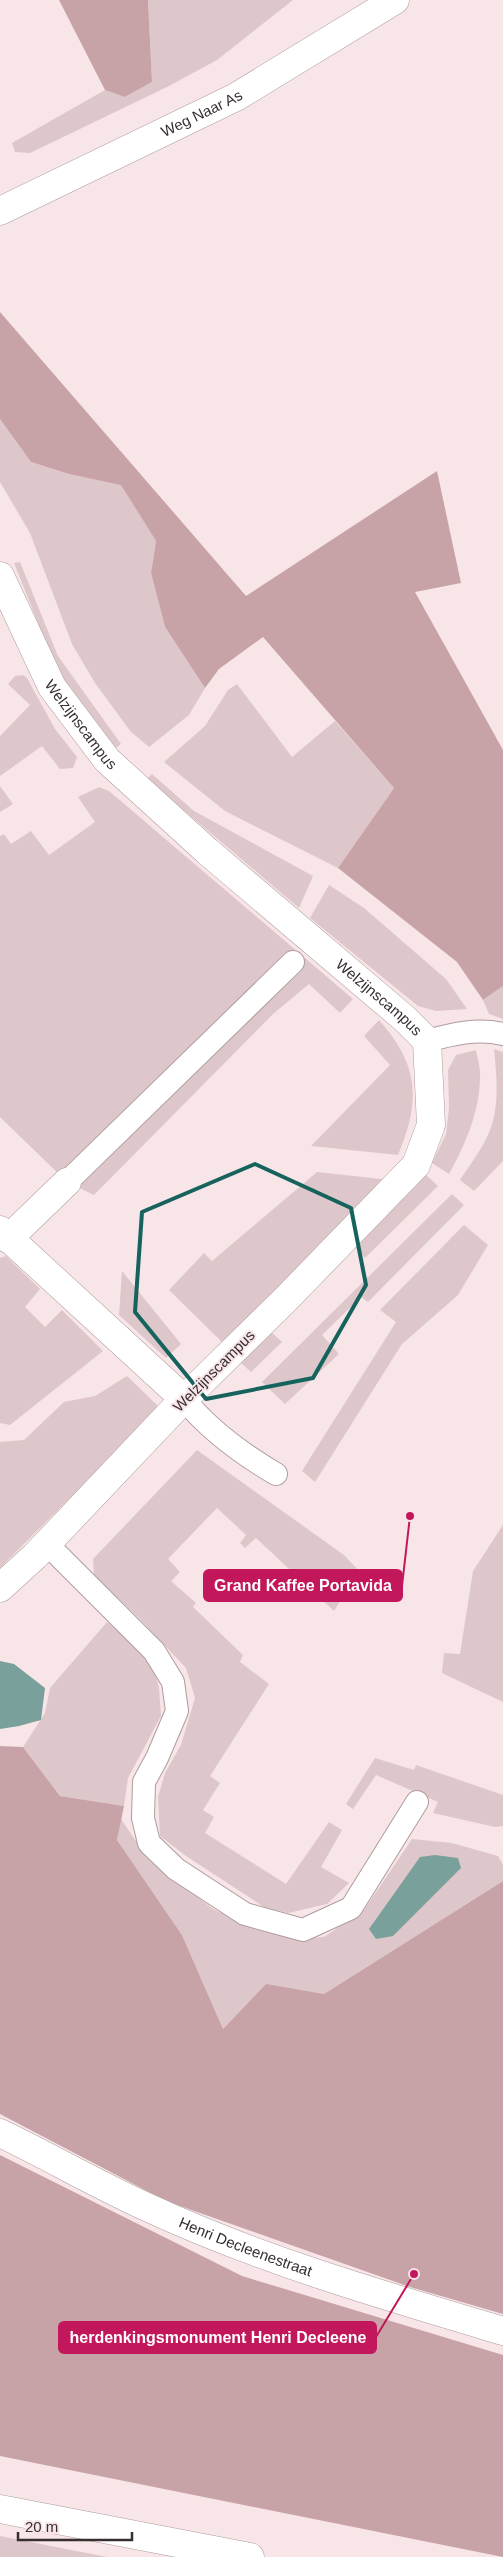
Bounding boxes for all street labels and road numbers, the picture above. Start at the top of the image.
street label: Weg Naar As [158,86,245,140]
street label: Welzijnscampus [42,676,121,773]
street label: Welzijnscampus [333,955,426,1039]
street label: Welzijnscampus [169,1326,258,1415]
street label: Henri Decleenestraat [177,2213,315,2280]

